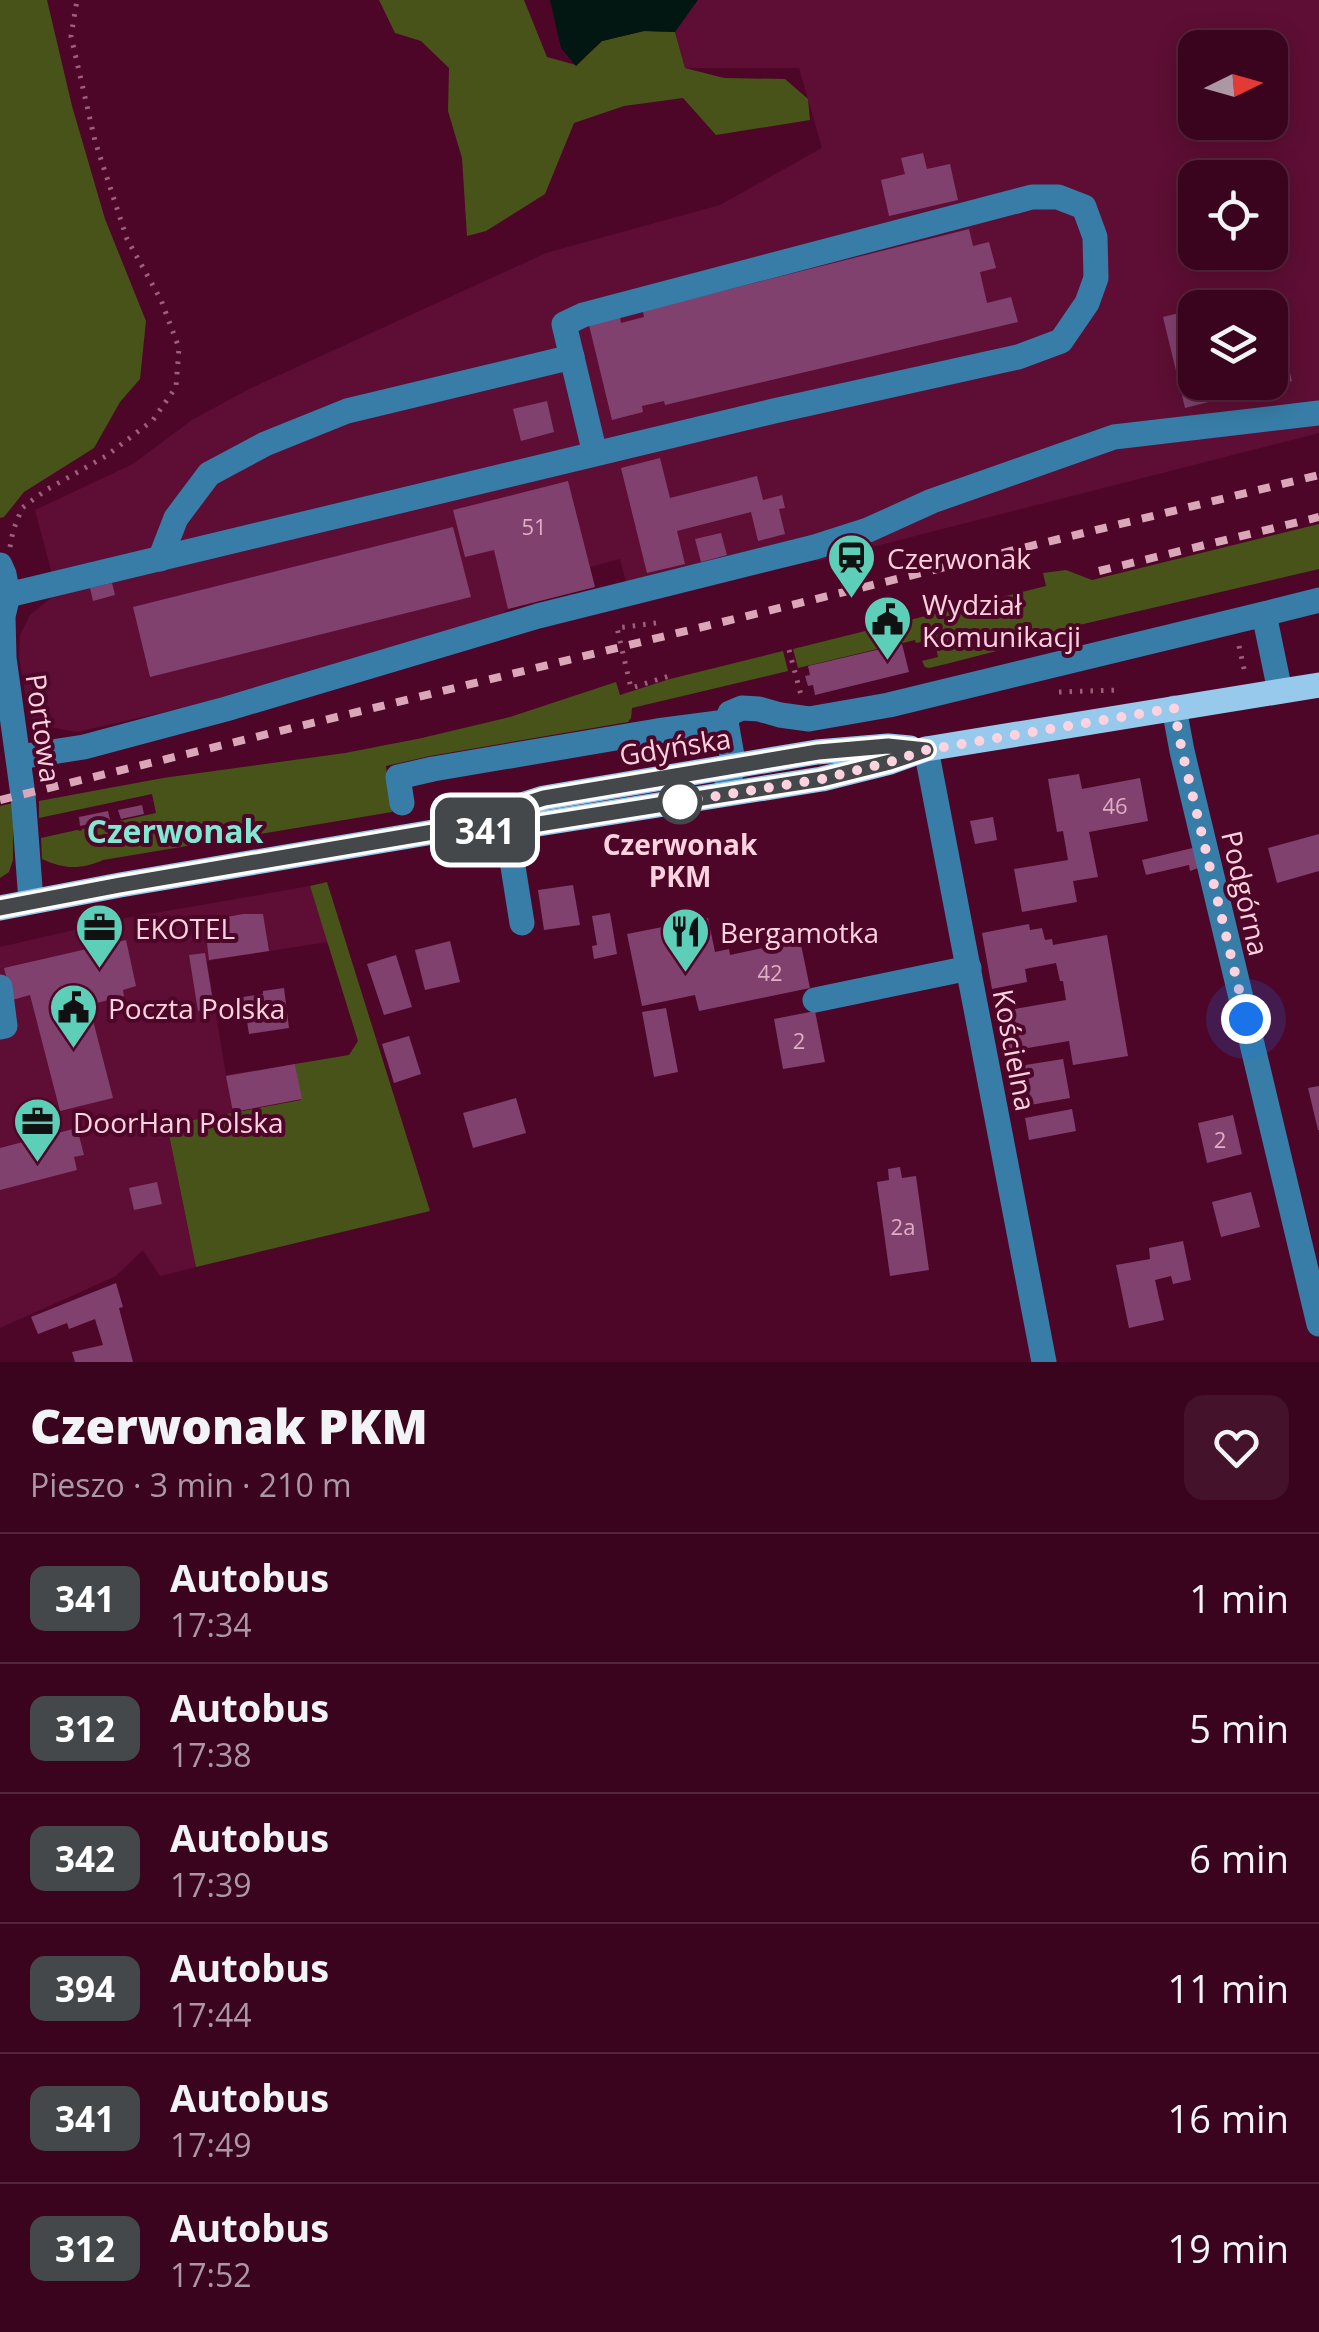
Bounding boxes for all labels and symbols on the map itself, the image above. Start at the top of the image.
north arrow [1178,30,1288,140]
house number: 51 [521,511,547,541]
station icon: Czerwonak [826,532,878,600]
place label: Czerwonak [887,539,1031,577]
place label: Wydział Komunikacji [922,585,1081,655]
public building icon: Wydział Komunikacji [861,594,913,662]
street label: Portowa [18,671,70,785]
street label: Gdyńska [617,718,733,774]
marker: Czerwonak PKM [659,781,701,823]
house number: 46 [1102,790,1128,820]
line badge: 341 [428,798,542,862]
district label: Czerwonak [87,809,264,852]
place label: Czerwonak PKM [603,825,758,895]
street label: Podgórna [1213,827,1279,959]
office icon: EKOTEL [74,902,126,970]
restaurant icon: Bergamotka [659,906,711,974]
place label: EKOTEL [135,909,235,947]
place label: Bergamotka [720,913,879,951]
house number: 42 [757,957,783,987]
public building icon: Poczta Polska [47,982,99,1050]
street label: Kościelna [985,986,1045,1114]
place label: Poczta Polska [108,989,285,1027]
your location [1221,994,1271,1044]
house number: 2 [793,1025,805,1055]
office icon: DoorHan Polska [12,1096,64,1164]
place label: DoorHan Polska [73,1103,283,1141]
house number: 2 [1214,1124,1226,1154]
house number: 2a [891,1211,915,1241]

